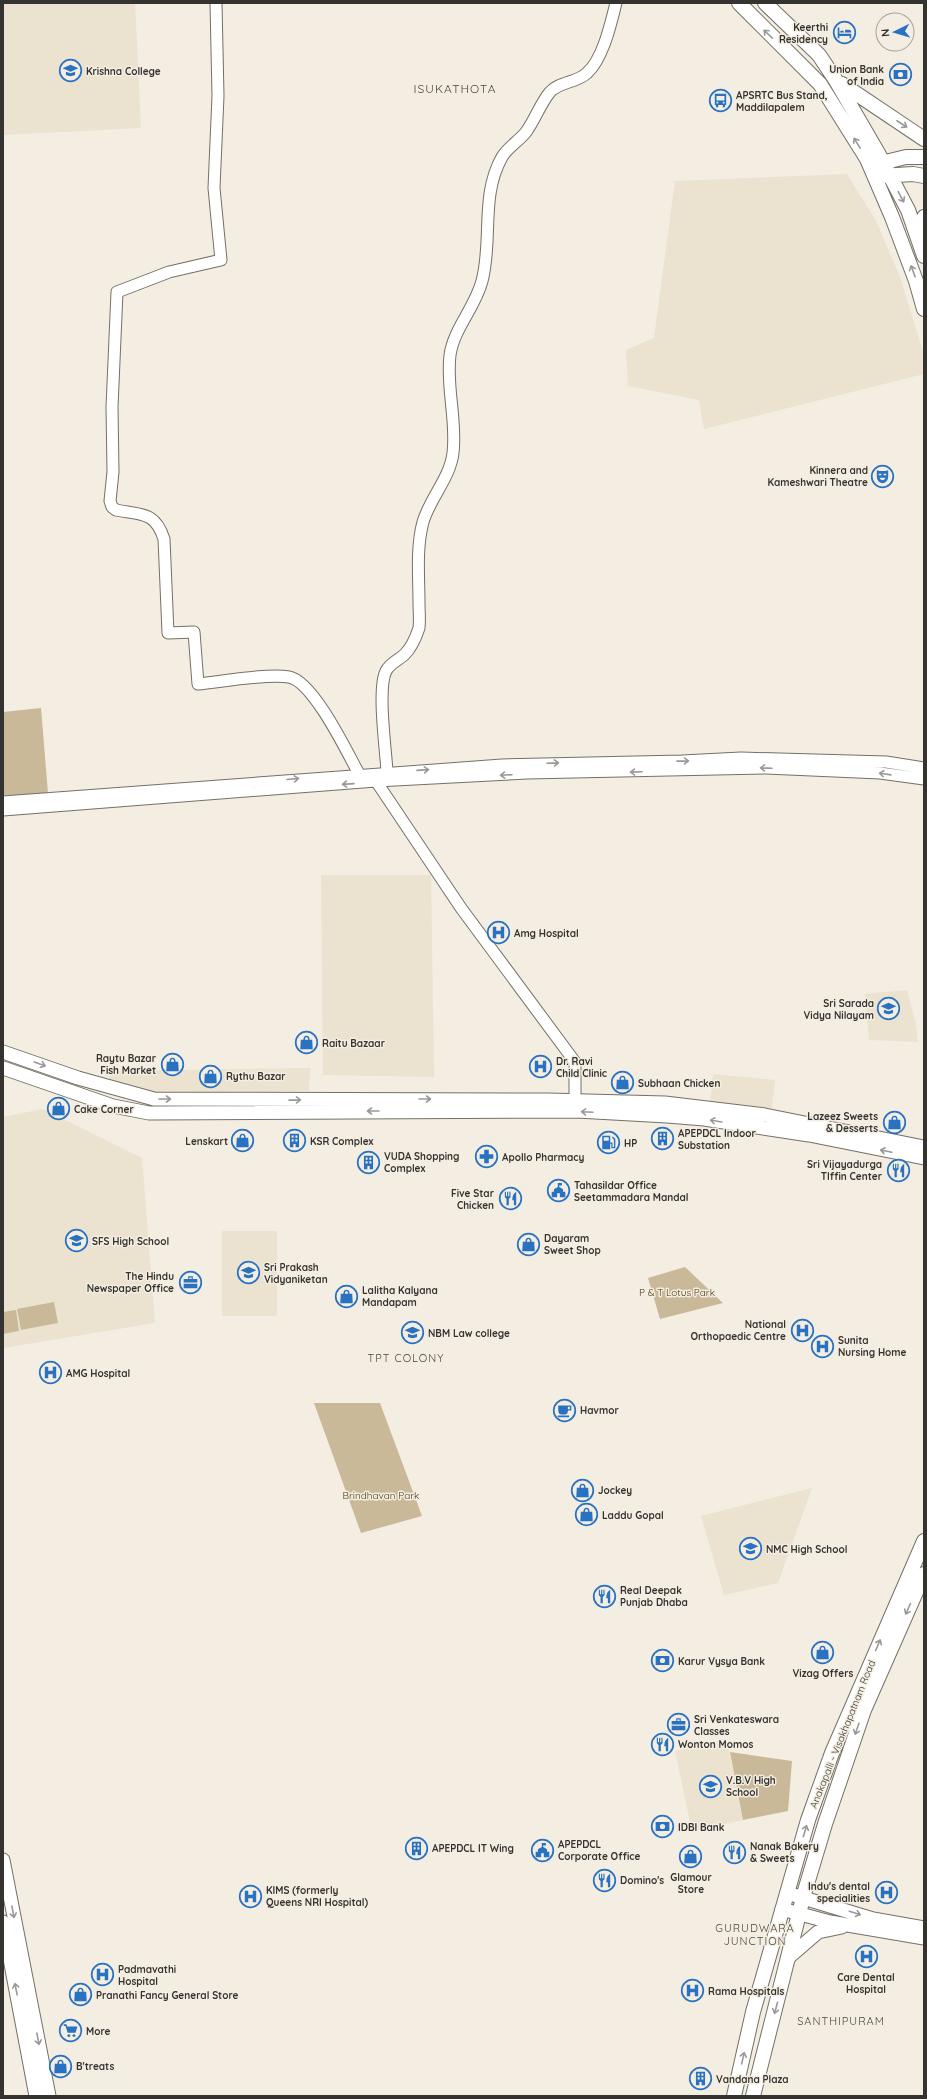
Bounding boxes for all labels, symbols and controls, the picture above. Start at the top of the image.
north arrow [875,12,915,52]
hotel icon: Keerthi Residency [831,20,857,46]
place label: Keerthi Residency [779,21,828,46]
text: N [878,28,892,38]
one-way arrow [763,29,773,38]
school or university icon: Krishna College [58,58,84,84]
bank icon: Union Bank of India [887,62,913,88]
place label: Union Bank of India [829,63,884,88]
place label: Krishna College [86,65,161,78]
district label: ISUKATHOTA [414,81,496,96]
bus stop icon: APSRTC Bus Stand, Maddilapalem [707,88,733,114]
place label: APSRTC Bus Stand, Maddilapalem [736,89,828,114]
one-way arrow [896,121,908,129]
one-way arrow [853,138,861,149]
one-way arrow [897,191,905,203]
one-way arrow [908,266,916,278]
theatre icon: Kinnera and Kameshwari Theatre [870,463,896,489]
place label: Kinnera and Kameshwari Theatre [767,464,868,489]
one-way arrow [676,757,689,765]
one-way arrow [546,759,559,767]
one-way arrow [760,765,773,772]
one-way arrow [416,766,429,773]
one-way arrow [630,768,643,776]
one-way arrow [879,770,892,778]
one-way arrow [500,771,513,778]
one-way arrow [286,776,299,783]
one-way arrow [342,780,355,787]
hospital icon: Amg Hospital [485,920,511,946]
place label: Amg Hospital [514,927,579,940]
school or university icon: Sri Sarada Vidya Nilayam [876,996,902,1022]
place label: Sri Sarada Vidya Nilayam [804,997,874,1022]
shop icon: Raitu Bazaar [293,1030,319,1056]
place label: Raitu Bazaar [322,1037,386,1050]
shop icon: Raytu Bazar Fish Market [159,1051,185,1077]
place label: Raytu Bazar Fish Market [96,1052,157,1077]
hospital icon: Dr. Ravi Child Clinic [527,1054,553,1080]
place label: Dr. Ravi Child Clinic [556,1055,607,1080]
one-way arrow [33,1061,45,1069]
shop icon: Rythu Bazar [197,1063,223,1089]
place label: Rythu Bazar [226,1070,286,1083]
shop icon: Subhaan Chicken [610,1070,636,1096]
place label: Subhaan Chicken [638,1077,720,1090]
one-way arrow [158,1095,171,1103]
one-way arrow [418,1095,431,1103]
shop icon: Cake Corner [45,1096,71,1122]
one-way arrow [288,1096,301,1104]
place label: Cake Corner [74,1103,134,1116]
one-way arrow [367,1107,380,1115]
one-way arrow [581,1108,594,1116]
shop icon: Lazeez Sweets & Desserts [881,1109,907,1135]
place label: Lazeez Sweets & Desserts [807,1110,878,1135]
one-way arrow [710,1117,723,1125]
building icon: APEPDCL Indoor Substation [650,1126,676,1152]
place label: APEPDCL Indoor Substation [678,1127,756,1152]
shop icon: Lenskart [230,1128,256,1154]
building icon: KSR Complex [281,1128,307,1154]
fuel station icon: HP [595,1130,621,1156]
place label: Lenskart [185,1135,228,1148]
place label: KSR Complex [310,1135,374,1148]
place label: HP [624,1137,637,1150]
pharmacy icon: Apollo Pharmacy [474,1144,500,1170]
one-way arrow [880,1147,893,1155]
building icon: VUDA Shopping Complex [356,1149,382,1175]
place label: VUDA Shopping Complex [384,1150,459,1175]
place label: Apollo Pharmacy [502,1151,584,1164]
restaurant icon: Sri Vijayadurga TIffin Center [885,1157,911,1183]
place label: Sri Vijayadurga TIffin Center [807,1158,883,1183]
public building icon: Tahasildar Office Seetammadara Mandal [545,1178,571,1204]
place label: Tahasildar Office Seetammadara Mandal [574,1179,688,1204]
restaurant icon: Five Star Chicken [497,1186,523,1212]
place label: Five Star Chicken [451,1187,495,1212]
school or university icon: SFS High School [63,1228,89,1254]
shop icon: Dayaram Sweet Shop [515,1231,541,1257]
place label: Dayaram Sweet Shop [544,1232,601,1257]
place label: SFS High School [92,1235,169,1248]
school or university icon: Sri Prakash Vidyaniketan [236,1260,262,1286]
place label: Sri Prakash Vidyaniketan [264,1261,328,1286]
office icon: The Hindu Newspaper Office [177,1269,203,1295]
place label: The Hindu Newspaper Office [87,1270,174,1295]
shop icon: Lalitha Kalyana Mandapam [334,1283,360,1309]
place label: Lalitha Kalyana Mandapam [362,1284,438,1309]
park label: P & T Lotus Park [639,1286,715,1299]
hospital icon: National Orthopaedic Centre [789,1317,815,1343]
place label: National Orthopaedic Centre [691,1318,786,1343]
school or university icon: NBM Law college [399,1320,425,1346]
place label: NBM Law college [428,1327,510,1340]
hospital icon: Sunita Nursing Home [809,1333,835,1359]
place label: Sunita Nursing Home [838,1334,907,1359]
district label: TPT COLONY [368,1351,444,1365]
hospital icon: AMG Hospital [37,1360,63,1386]
place label: AMG Hospital [66,1367,130,1380]
cafe icon: Havmor [552,1397,578,1423]
place label: Havmor [580,1404,619,1417]
shop icon: Jockey [570,1477,596,1503]
place label: Jockey [598,1484,632,1497]
park label: Brindhavan Park [343,1489,419,1502]
shop icon: Laddu Gopal [574,1502,600,1528]
place label: Laddu Gopal [602,1509,664,1522]
school or university icon: NMC High School [737,1536,763,1562]
place label: NMC High School [766,1543,847,1556]
restaurant icon: Real Deepak Punjab Dhaba [592,1583,618,1609]
place label: Real Deepak Punjab Dhaba [620,1584,688,1609]
one-way arrow [904,1603,911,1615]
one-way arrow [875,1639,882,1651]
shop icon: Vizag Offers [810,1640,836,1666]
bank icon: Karur Vysya Bank [649,1648,675,1674]
place label: Karur Vysya Bank [678,1655,765,1668]
street label: Anakapalli - Visakhapatnam Road [807,1658,878,1810]
place label: Vizag Offers [793,1667,854,1680]
office icon: Sri Venkateswara Classes [665,1712,691,1738]
place label: Sri Venkateswara Classes [694,1713,779,1738]
one-way arrow [853,1723,861,1735]
restaurant icon: Wonton Momos [650,1731,676,1757]
place label: Wonton Momos [678,1738,753,1751]
school or university icon: V.B.V High School [697,1773,723,1799]
place label: V.B.V High School [726,1774,776,1799]
bank icon: IDBI Bank [650,1814,676,1840]
place label: IDBI Bank [678,1821,725,1834]
one-way arrow [802,1825,809,1838]
building icon: APEPDCL IT Wing [404,1835,430,1861]
public building icon: APEPDCL Corporate Office [529,1837,555,1863]
place label: APEPDCL Corporate Office [558,1838,640,1863]
restaurant icon: Nanak Bakery & Sweets [722,1839,748,1865]
place label: Nanak Bakery & Sweets [750,1840,819,1865]
place label: APEPDCL IT Wing [432,1842,514,1855]
shop icon: Glamour Store [678,1844,704,1870]
restaurant icon: Domino's [591,1867,617,1893]
place label: Glamour Store [670,1871,712,1896]
place label: Domino's [620,1874,664,1887]
hospital icon: Indu's dental specialities [873,1879,899,1905]
place label: Indu's dental specialities [808,1880,870,1905]
hospital icon: KIMS (formerly Queens NRI Hospital) [237,1883,263,1909]
place label: KIMS (formerly Queens NRI Hospital) [266,1884,369,1909]
one-way arrow [10,1905,18,1918]
one-way arrow [848,1910,861,1917]
district label: GURUDWARA JUNCTION [715,1921,795,1948]
hospital icon: Care Dental Hospital [853,1944,879,1970]
hospital icon: Padmavathi Hospital [90,1962,116,1988]
place label: Padmavathi Hospital [118,1963,176,1988]
place label: Care Dental Hospital [837,1971,895,1996]
hospital icon: Rama Hospitals [679,1978,705,2004]
shop icon: Pranathi Fancy General Store [67,1982,93,2008]
one-way arrow [12,1983,20,1996]
place label: Rama Hospitals [708,1985,784,1998]
place label: Pranathi Fancy General Store [96,1989,238,2002]
one-way arrow [771,2002,779,2015]
district label: SANTHIPURAM [797,2014,885,2028]
supermarket icon: More [57,2018,83,2044]
place label: More [86,2025,111,2038]
one-way arrow [34,2032,42,2045]
one-way arrow [740,2052,747,2065]
shop icon: B'treats [48,2053,74,2079]
place label: B'treats [76,2060,114,2073]
building icon: Vandana Plaza [688,2066,714,2092]
place label: Vandana Plaza [716,2073,789,2086]

